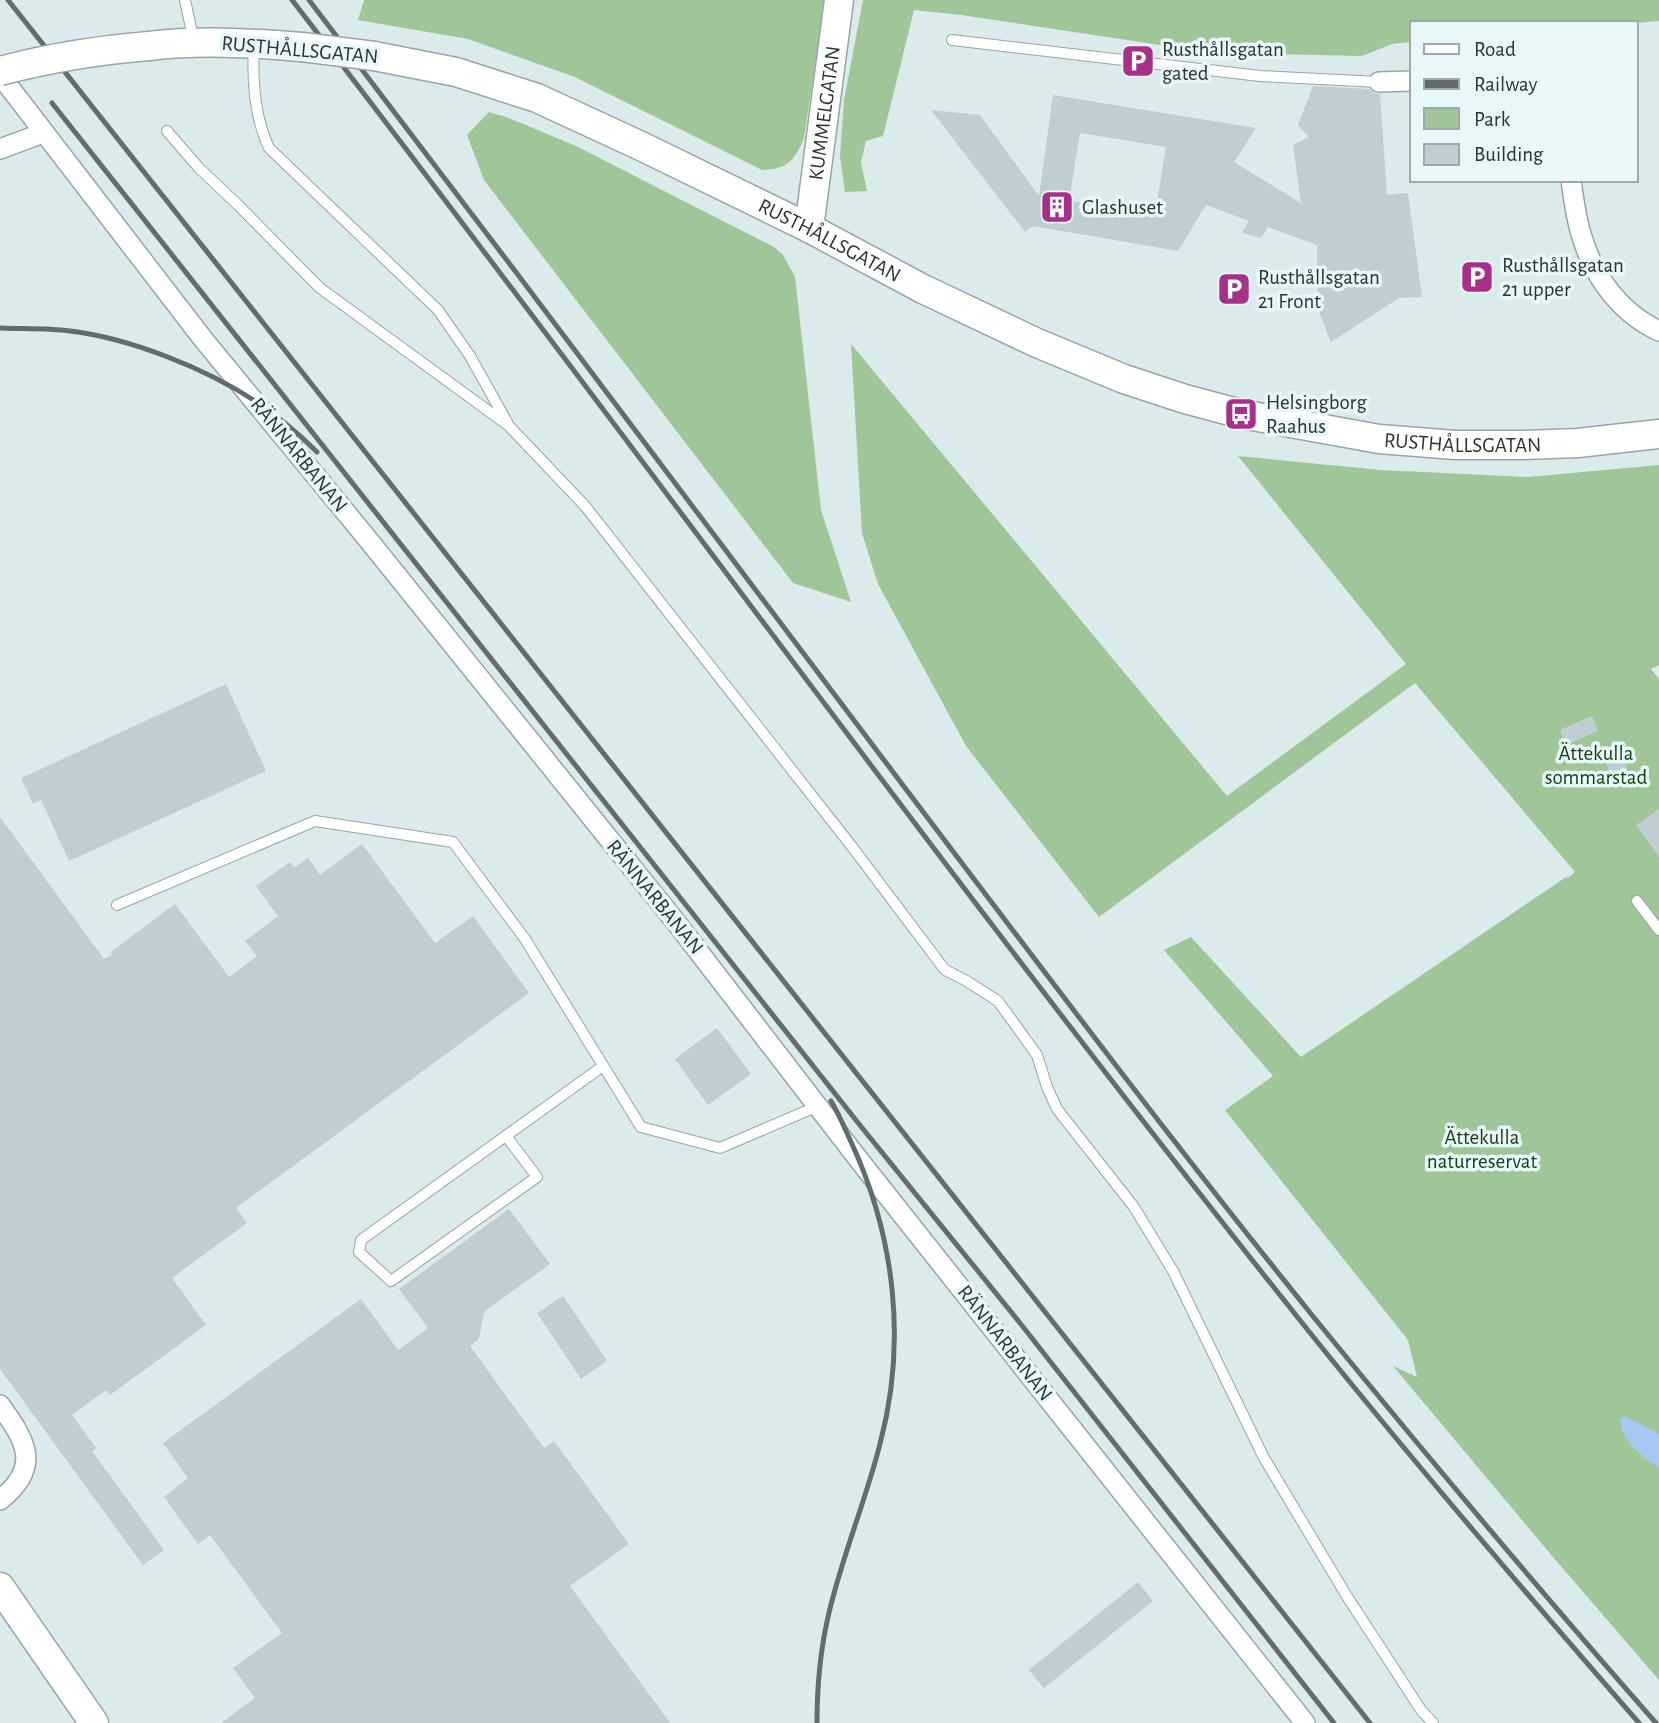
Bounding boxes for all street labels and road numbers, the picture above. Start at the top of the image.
street label: RUSTHÅLLSGATAN [221,31,379,67]
street label: KUMMELGATAN [805,45,843,181]
street label: RUSTHÅLLSGATAN [755,195,904,286]
street label: RÄNNARBANAN [247,393,352,516]
street label: RUSTHÅLLSGATAN [1383,429,1542,456]
street label: RÄNNARBANAN [603,835,708,958]
street label: RÄNNARBANAN [953,1281,1057,1405]

